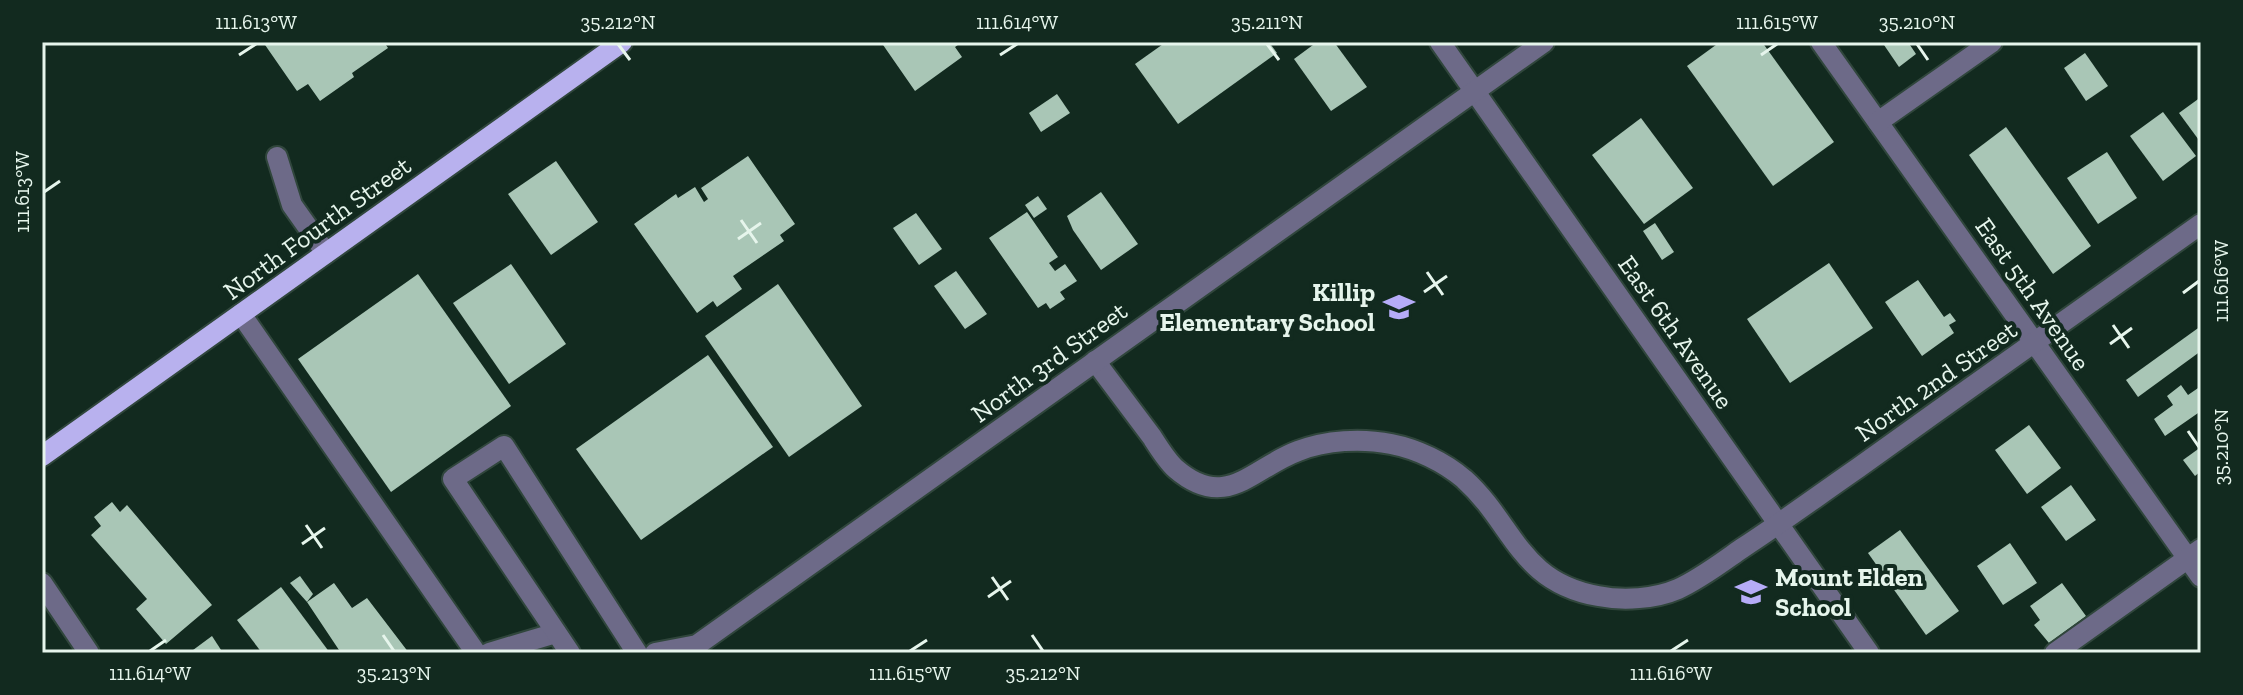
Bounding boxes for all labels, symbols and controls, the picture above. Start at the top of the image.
text: 111.613°W [215,10,297,34]
text: 35.212°N [580,10,656,34]
text: 111.614°W [976,10,1058,34]
text: 35.211°N [1231,10,1303,34]
text: 111.615°W [1736,10,1818,34]
text: 35.210°N [1879,10,1955,34]
street label: North Fourth Street [217,149,417,307]
text: 111.613°W [10,151,34,233]
street label: East 5th Avenue [1968,211,2098,377]
text: 111.616°W [2209,239,2233,322]
street label: East 6th Avenue [1611,249,1741,415]
place label: Killip Elementary School [1159,276,1375,338]
school or university icon: Killip Elementary School [1382,290,1416,324]
street label: North 3rd Street [965,294,1134,429]
street label: North 2nd Street [1849,313,2023,449]
text: 35.210°N [2209,409,2233,485]
place label: Mount Elden School [1775,561,1924,623]
school or university icon: Mount Elden School [1734,575,1768,609]
text: 111.614°W [109,661,191,685]
text: 35.213°N [357,661,432,685]
text: 111.615°W [869,661,951,685]
text: 35.212°N [1005,661,1081,685]
text: 111.616°W [1630,661,1713,685]

